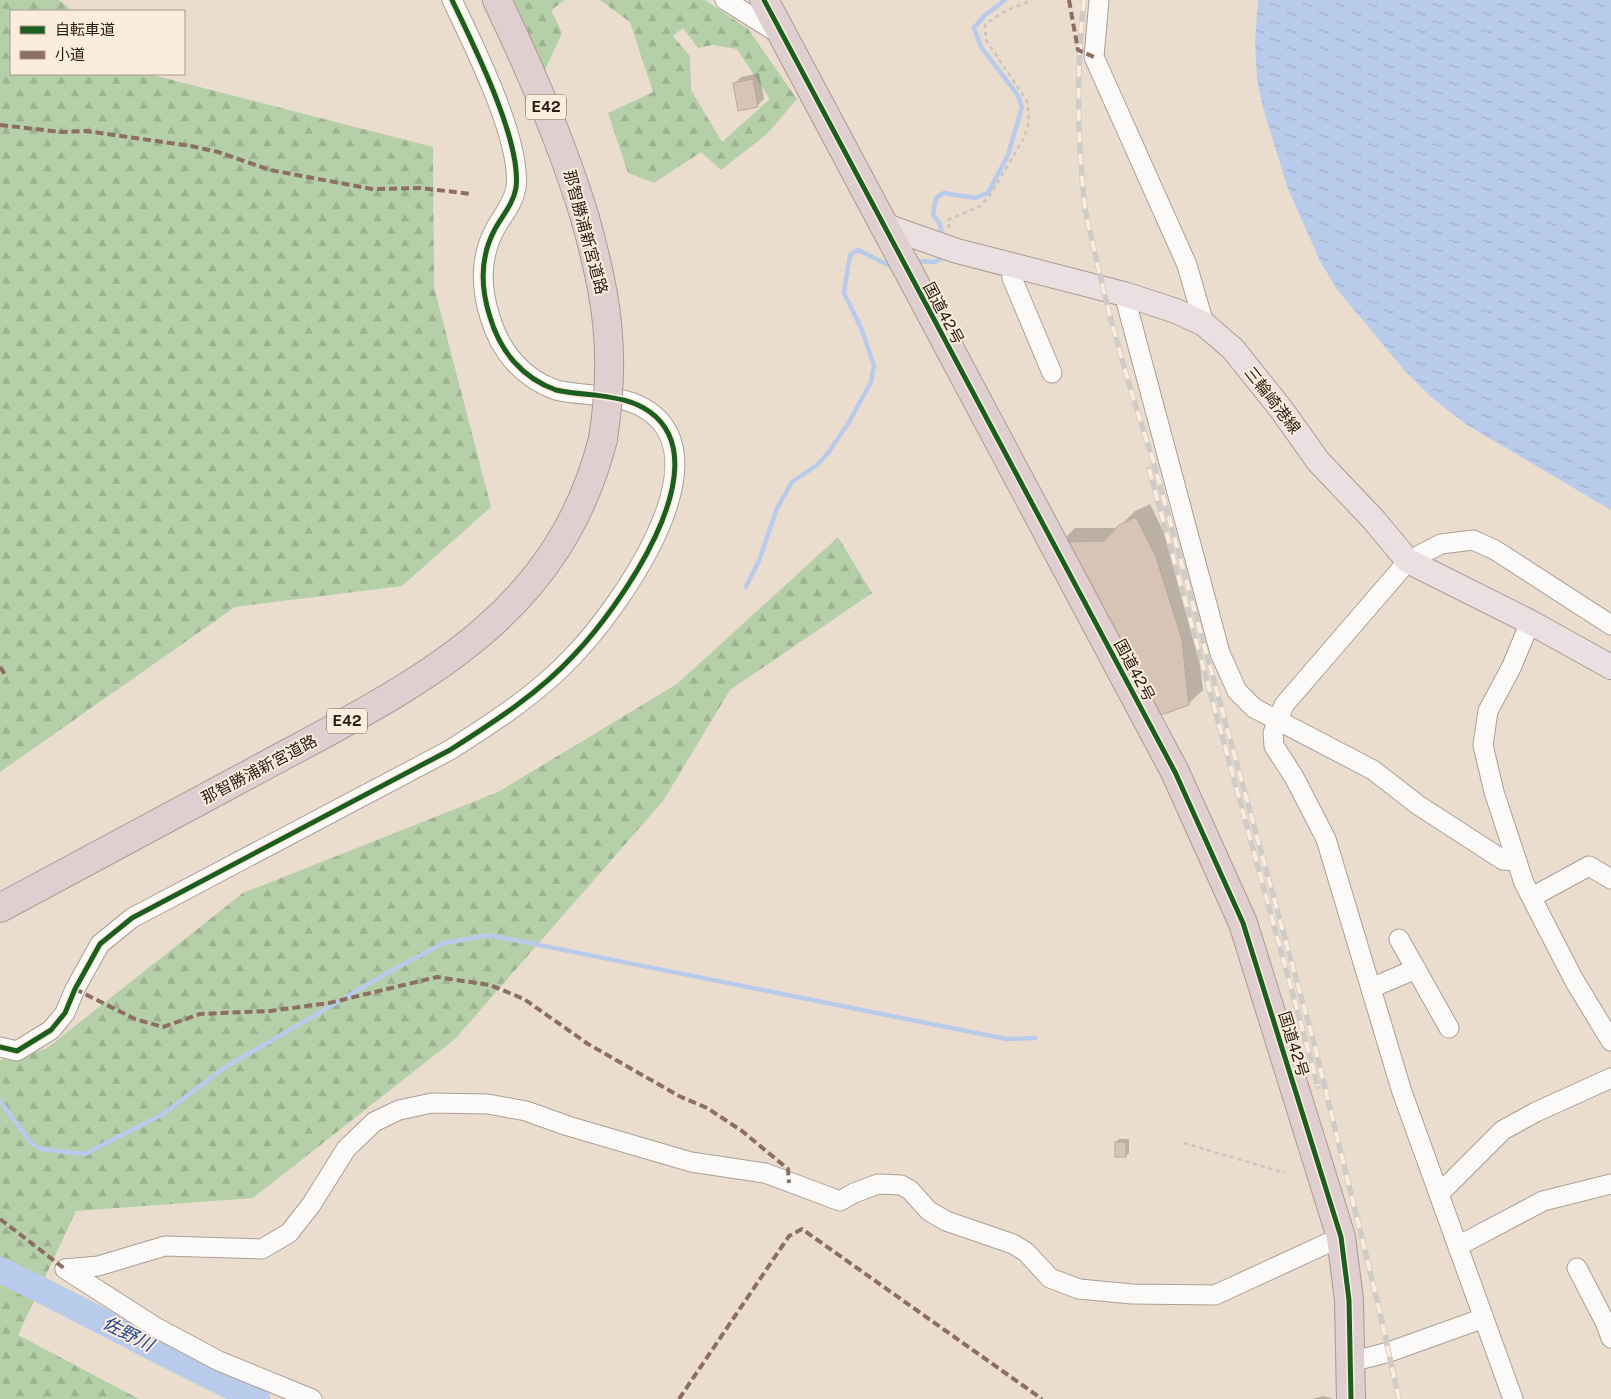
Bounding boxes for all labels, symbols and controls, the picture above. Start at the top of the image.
legend [10,10,185,75]
text: 自転車道 [55,21,115,38]
text: 小道 [55,46,85,63]
road number: E42 [526,94,566,120]
street label: 那智勝浦新宮道路 [560,168,611,296]
street label: 国道42号 [919,279,968,348]
street label: 三輪崎港線 [1240,363,1305,438]
street label: 国道42号 [1110,636,1159,705]
road number: E42 [327,708,367,734]
street label: 那智勝浦新宮道路 [198,731,320,808]
street label: 国道42号 [1275,1009,1312,1079]
water label: 佐野川 [99,1312,159,1356]

